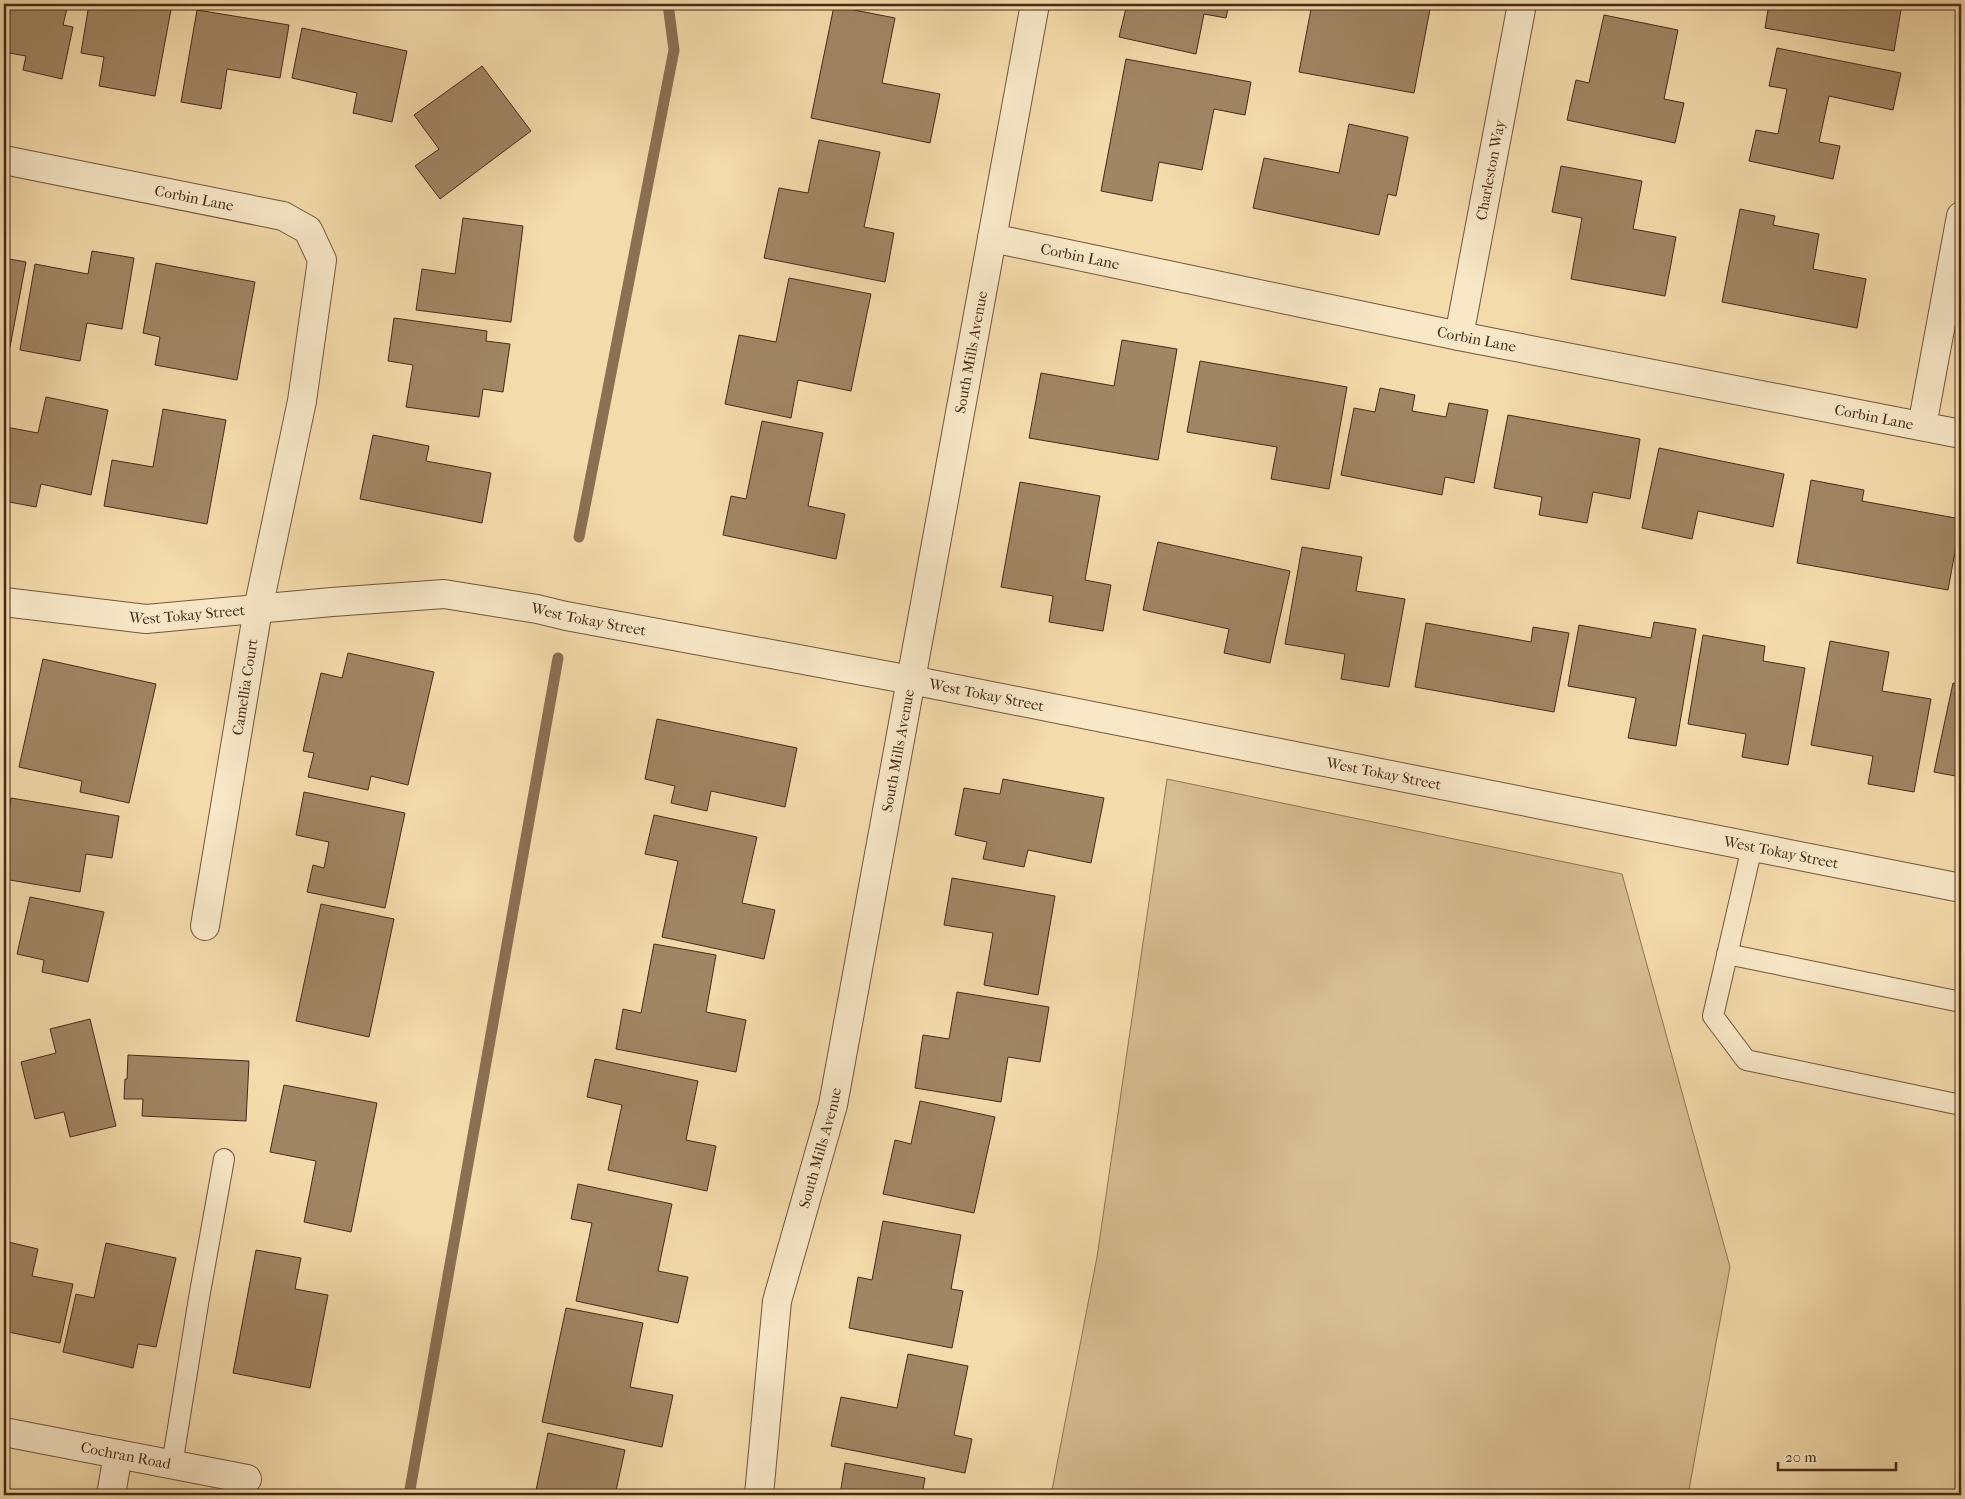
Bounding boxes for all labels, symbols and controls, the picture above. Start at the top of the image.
street label: Charleston Way [1472,117,1509,222]
street label: Corbin Lane [153,181,236,215]
street label: Corbin Lane [1039,239,1122,274]
street label: South Mills Avenue [951,289,991,415]
street label: Corbin Lane [1435,323,1518,356]
street label: Corbin Lane [1833,400,1916,434]
street label: West Tokay Street [528,599,648,640]
street label: West Tokay Street [127,601,246,628]
street label: Camellia Court [228,637,262,737]
street label: West Tokay Street [927,675,1046,715]
street label: South Mills Avenue [878,687,918,813]
street label: West Tokay Street [1324,753,1443,794]
street label: West Tokay Street [1721,832,1841,873]
street label: South Mills Avenue [795,1086,845,1210]
street label: Cochran Road [79,1438,173,1473]
scale bar [1778,1439,1895,1471]
text: 20 m [1785,1448,1817,1466]

